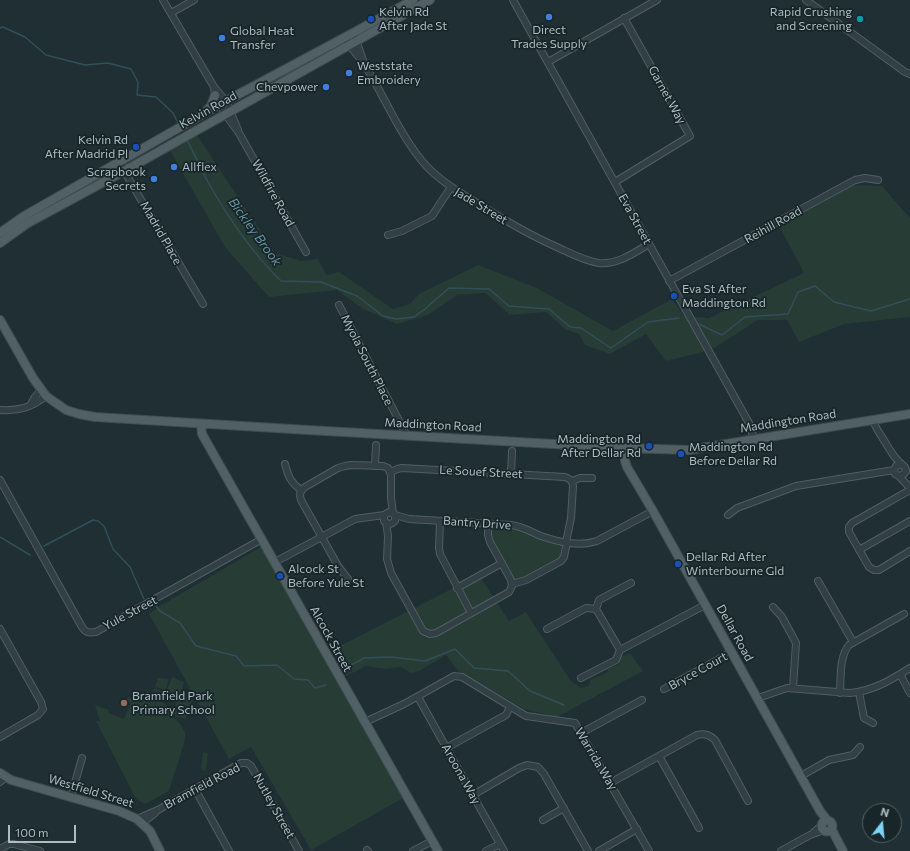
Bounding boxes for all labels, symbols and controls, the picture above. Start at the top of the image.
place label: Kelvin Rd After Jade St [379,5,447,33]
place label: Rapid Crushing and Screening [770,5,852,33]
marker: Direct Trades Supply [544,12,554,22]
marker: Kelvin Rd After Jade St [366,14,376,24]
marker: Rapid Crushing and Screening [855,14,865,24]
place label: Direct Trades Supply [511,23,587,51]
place label: Global Heat Transfer [230,24,294,52]
marker: Global Heat Transfer [217,33,227,43]
place label: Weststate Embroidery [357,59,421,87]
street label: Garnet Way [645,63,689,127]
marker: Weststate Embroidery [344,68,354,78]
place label: Chevpower [256,80,318,94]
marker: Chevpower [321,82,331,92]
street label: Kelvin Road [177,88,239,132]
place label: Kelvin Rd After Madrid Pl [45,133,128,161]
marker: Kelvin Rd After Madrid Pl [131,142,141,152]
street label: Wildfire Road [249,157,297,229]
place label: Allflex [182,160,217,174]
marker: Allflex [169,162,179,172]
place label: Scrapbook Secrets [87,165,146,193]
marker: Scrapbook Secrets [149,174,159,184]
street label: Jade Street [452,185,510,227]
street label: Eva Street [615,191,655,247]
water label: Bickley Brook [225,195,285,269]
street label: Madrid Place [137,199,185,267]
street label: Reihill Road [742,203,804,247]
place label: Eva St After Maddington Rd [682,282,766,310]
marker: Eva St After Maddington Rd [669,291,679,301]
street label: Myola South Place [338,312,396,408]
street label: Maddington Road [739,406,837,436]
street label: Maddington Road [384,415,482,435]
place label: Maddington Rd After Dellar Rd [557,432,641,460]
place label: Maddington Rd Before Dellar Rd [689,440,777,468]
marker: Maddington Rd After Dellar Rd [644,441,654,451]
marker: Maddington Rd Before Dellar Rd [676,449,686,459]
street label: Le Souef Street [439,463,523,481]
street label: Bantry Drive [443,513,511,533]
place label: Dellar Rd After Winterbourne Gld [686,550,784,578]
marker: Dellar Rd After Winterbourne Gld [673,559,683,569]
place label: Alcock St Before Yule St [288,562,364,590]
marker: Alcock St Before Yule St [275,571,285,581]
street label: Yule Street [100,593,160,633]
street label: Dellar Road [714,602,756,664]
street label: Alcock Street [307,604,355,674]
street label: Bryce Court [666,649,730,693]
place label: Bramfield Park Primary School [132,689,215,717]
marker: Bramfield Park Primary School [119,698,129,708]
street label: Warrida Way [572,725,620,793]
street label: Aroona Way [439,741,483,807]
street label: Bramfield Road [162,760,242,812]
street label: Westfield Street [47,771,135,811]
street label: Nutley Street [250,771,298,841]
north arrow [862,803,902,843]
text: N [879,805,891,819]
scale bar [10,817,78,843]
text: 100 m [15,825,49,839]

